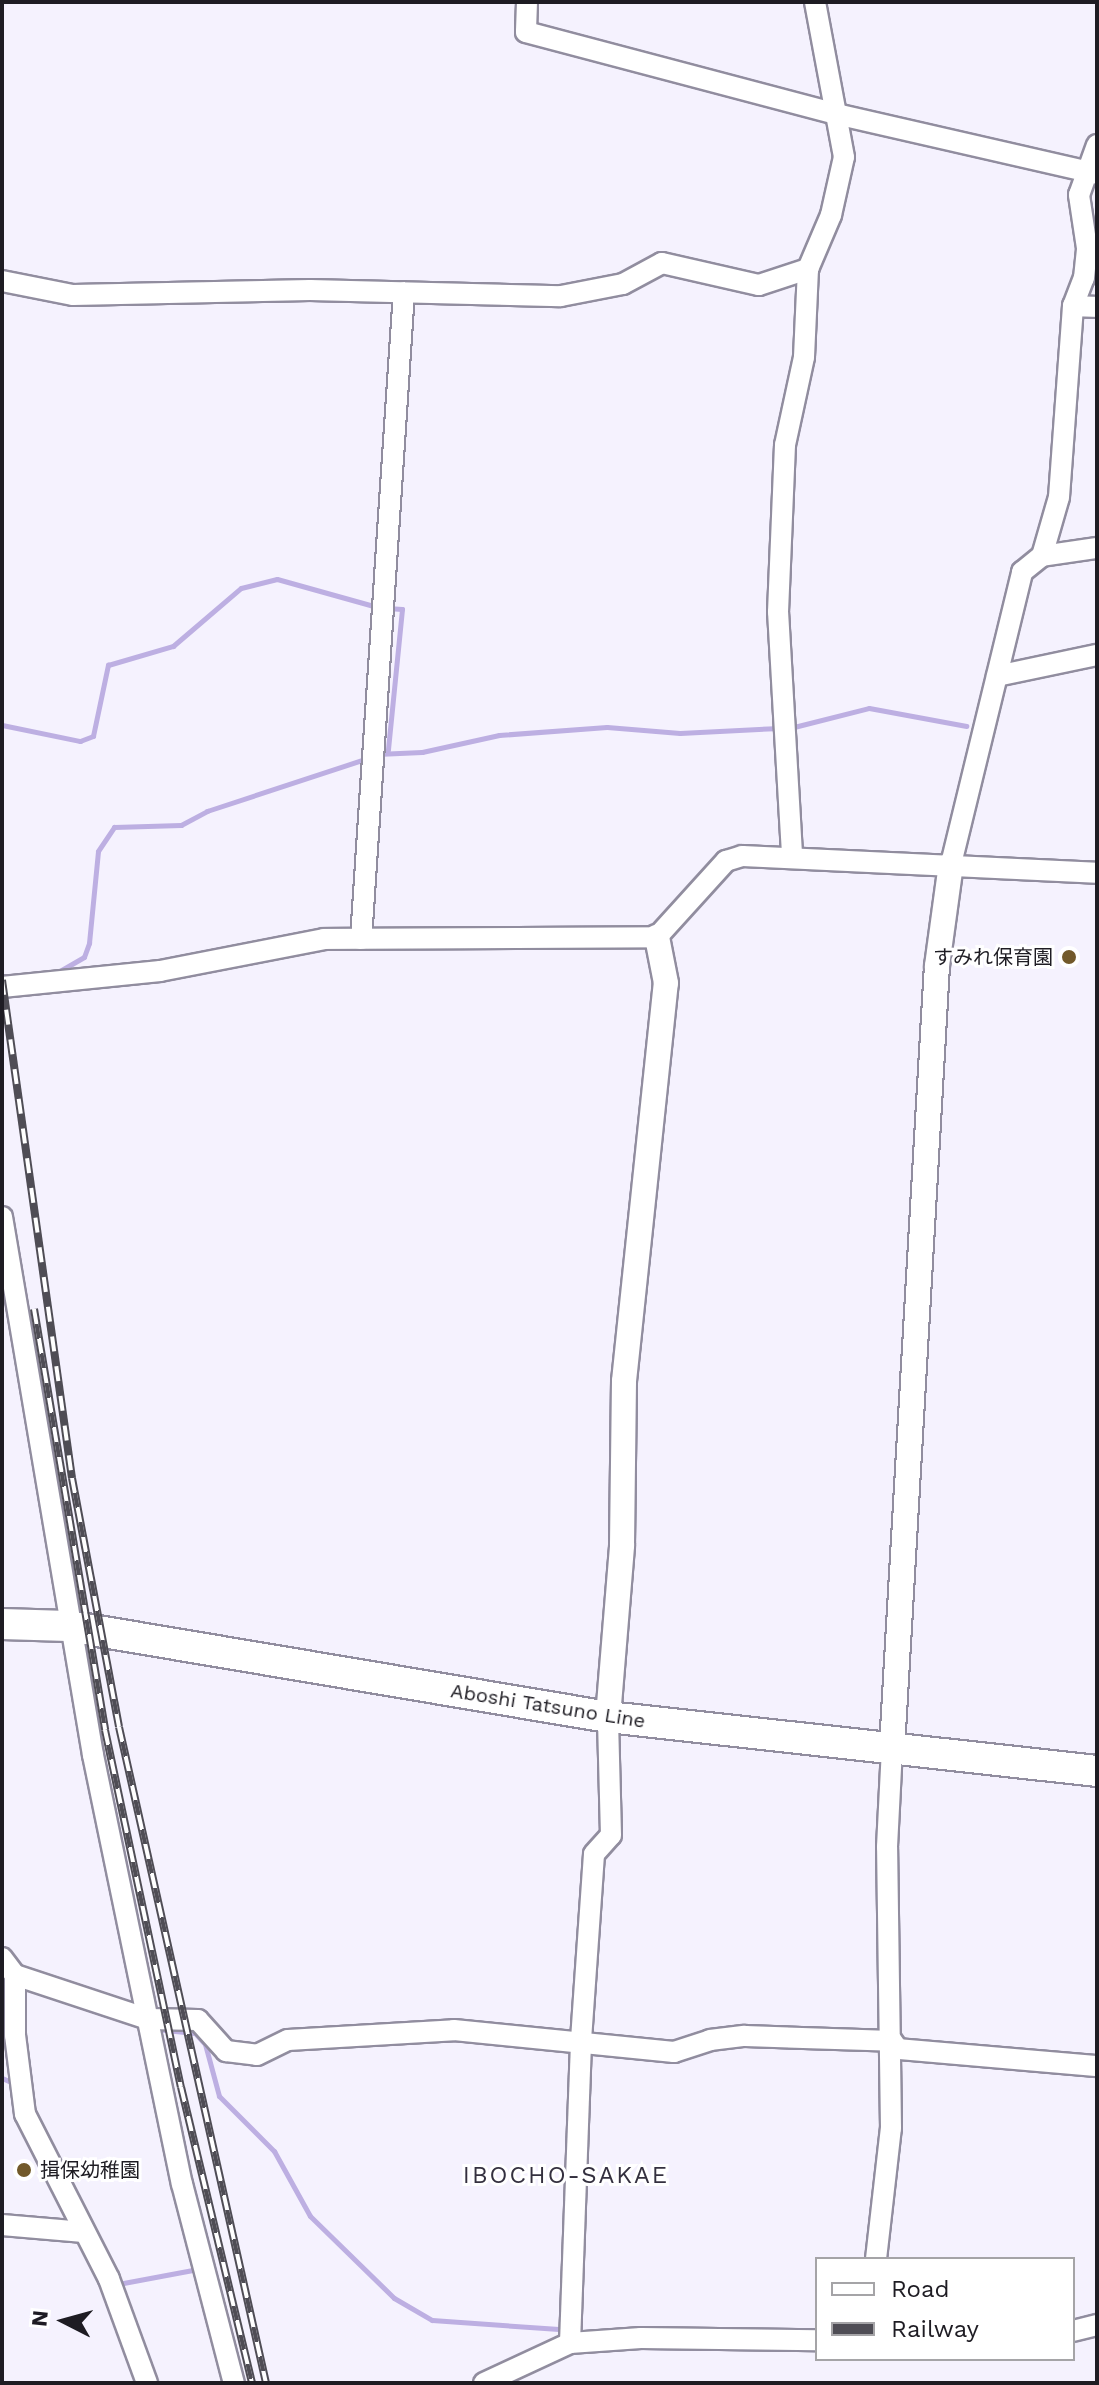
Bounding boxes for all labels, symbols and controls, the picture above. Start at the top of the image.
place label: すみれ保育園 [933,945,1053,969]
marker: すみれ保育園 [1060,948,1078,966]
street label: Aboshi Tatsuno Line [449,1679,647,1733]
place label: 揖保幼稚園 [40,2158,140,2182]
marker: 揖保幼稚園 [15,2161,33,2179]
district label: IBOCHO-SAKAE [463,2162,669,2190]
legend [815,2257,1075,2361]
text: Road [891,2275,950,2303]
north arrow [24,2281,104,2361]
text: N [26,2309,53,2328]
text: Railway [891,2315,979,2343]

